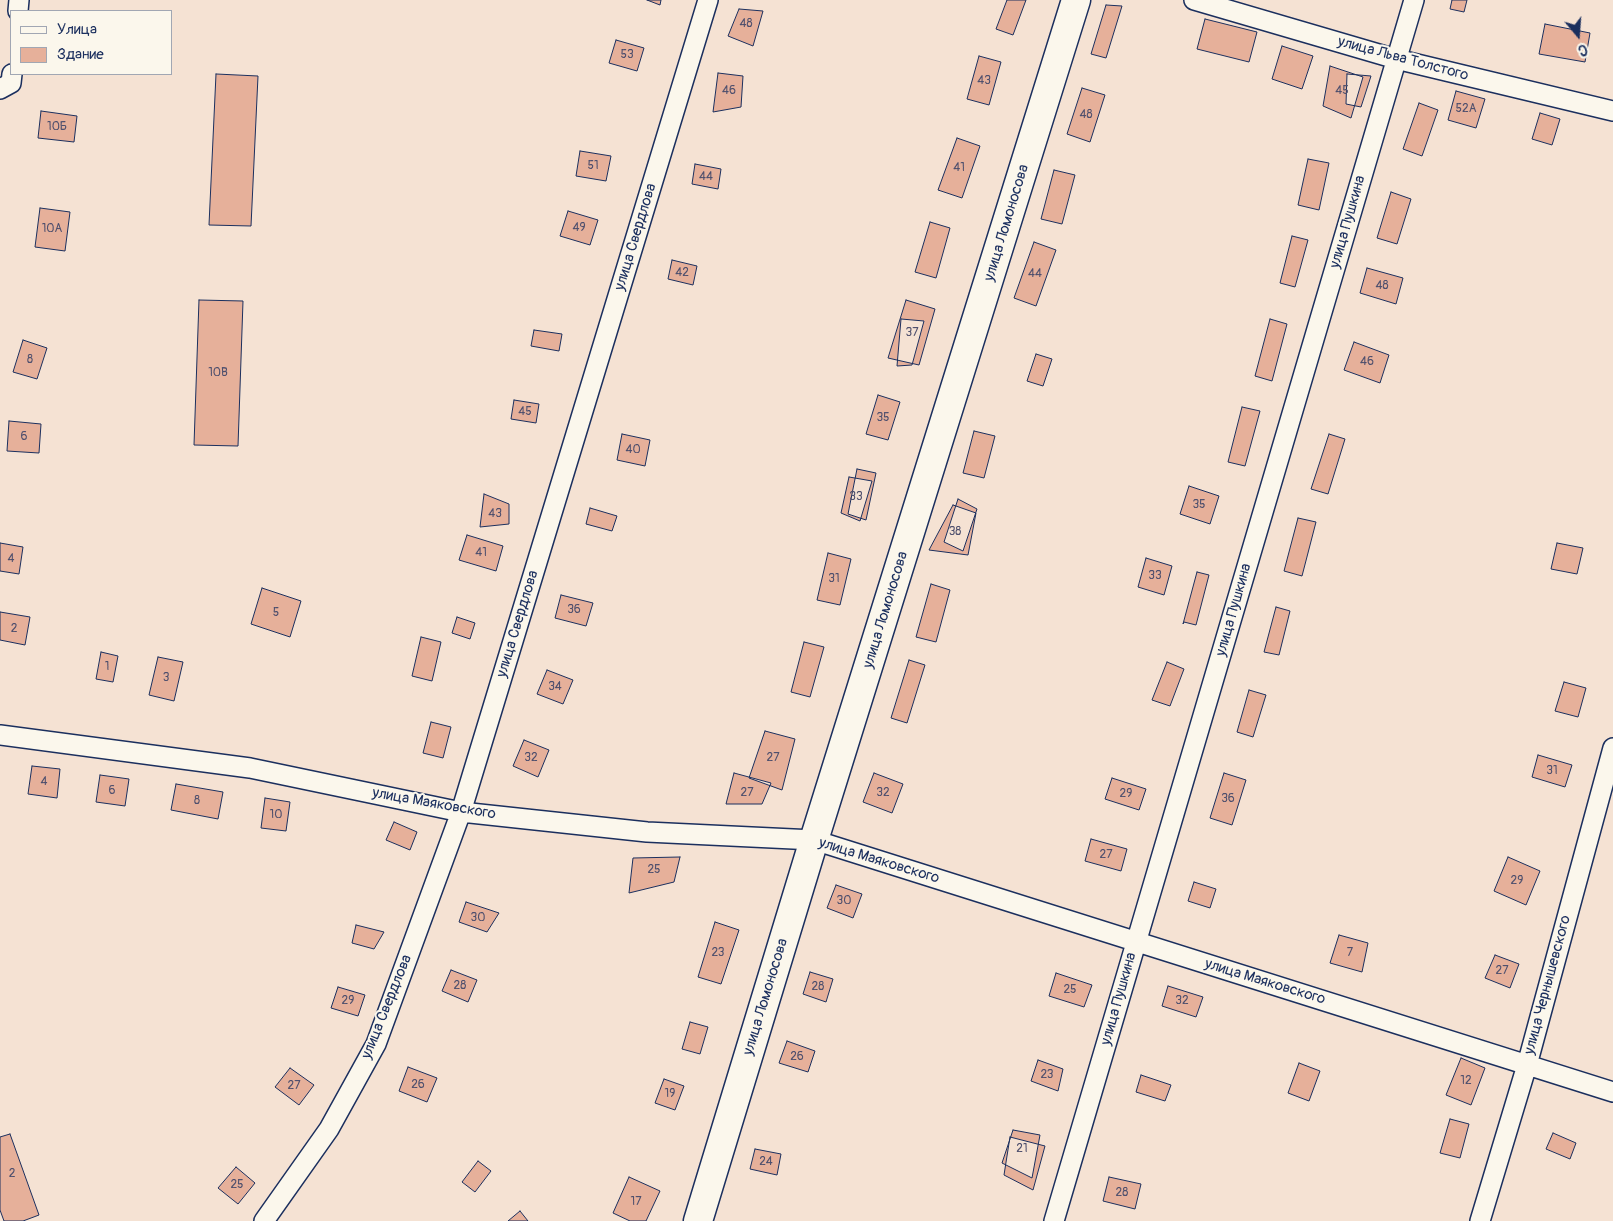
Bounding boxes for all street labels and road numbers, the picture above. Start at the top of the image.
street label: улица Льва Толстого [1336,33,1470,85]
street label: улица Ломоносова [981,162,1033,284]
street label: улица Пушкина [1326,174,1370,270]
street label: улица Свердлова [611,181,661,293]
street label: улица Ломоносова [860,549,912,671]
street label: улица Пушкина [1212,562,1256,658]
street label: улица Свердлова [493,568,543,680]
street label: улица Маяковского [371,784,497,824]
street label: улица Маяковского [817,834,941,888]
street label: улица Чернышевского [1521,914,1575,1056]
street label: улица Ломоносова [740,936,792,1058]
street label: улица Пушкина [1097,951,1141,1047]
street label: улица Свердлова [358,952,416,1062]
street label: улица Маяковского [1203,955,1327,1009]

